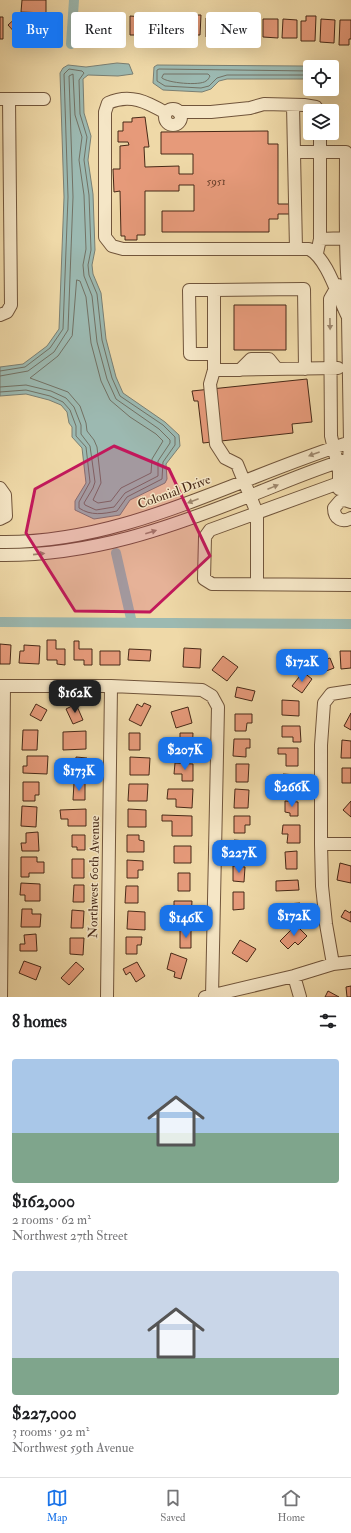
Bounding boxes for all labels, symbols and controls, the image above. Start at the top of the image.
chip: Buy [12,12,63,48]
chip: Rent [71,12,126,48]
chip: Filters [134,12,198,48]
chip: New [206,12,261,48]
map controls [303,60,339,140]
button: locate [303,60,339,96]
button: layers [303,104,339,140]
house number: 5951 [206,175,226,188]
one-way arrow [327,318,333,331]
one-way arrow [307,451,319,457]
street label: Colonial Drive [135,471,213,513]
one-way arrow [267,484,278,490]
one-way arrow [186,498,198,504]
one-way arrow [145,529,157,535]
one-way arrow [33,551,45,557]
pin: $172K [274,649,330,683]
text: $172K [285,654,319,670]
pin: $162K [47,680,103,714]
text: $162K [58,685,92,701]
pin: $207K [157,737,213,771]
text: $207K [167,742,203,758]
pin: $173K [51,758,107,792]
text: $173K [63,763,95,779]
pin: $266K [264,774,320,808]
text: $266K [274,779,310,795]
street label: Northwest 60th Avenue [85,815,103,938]
pin: $227K [211,840,267,874]
text: $227K [221,845,257,861]
pin: $172K [266,903,322,937]
pin: $146K [158,905,214,939]
text: $172K [277,908,311,924]
text: $146K [169,910,203,926]
icon: filters [317,1010,339,1032]
text: 8 homes [12,1011,67,1032]
icon: home [140,1085,212,1157]
text: $162,000 [12,1191,75,1212]
text: 2 rooms · 62 m² [12,1212,91,1228]
text: Northwest 27th Street [12,1228,128,1244]
icon: home [140,1297,212,1369]
text: $227,000 [12,1403,76,1424]
text: 3 rooms · 92 m² [12,1424,89,1440]
text: Northwest 59th Avenue [12,1440,134,1456]
tab: Map [46,1487,68,1524]
tab: Saved [160,1487,185,1524]
tab: Home [278,1487,305,1524]

